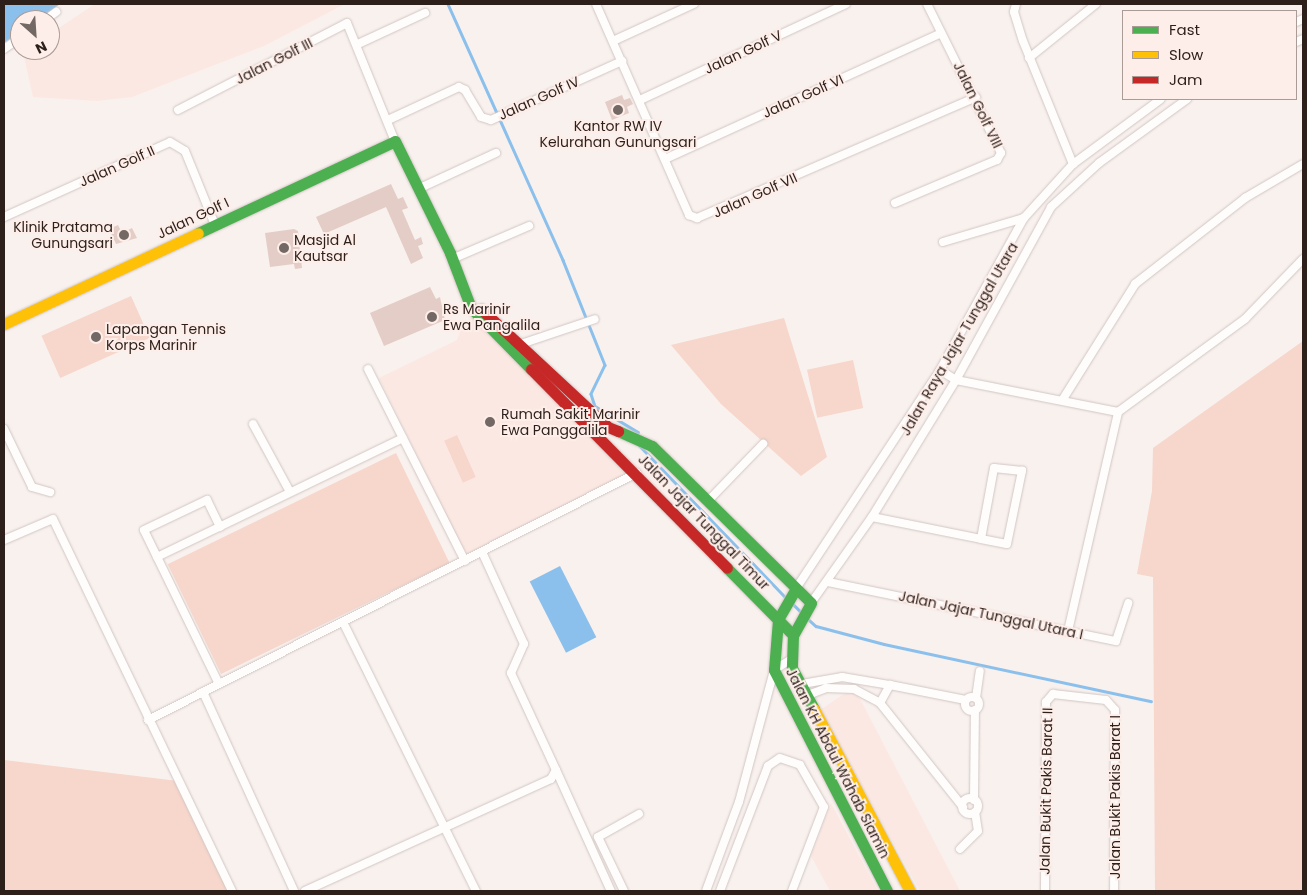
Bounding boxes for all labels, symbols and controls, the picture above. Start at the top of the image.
north arrow [10,10,60,60]
legend [1122,10,1297,100]
text: Fast [1169,19,1200,40]
street label: Jalan Golf V [702,27,784,77]
street label: Jalan Golf III [233,34,315,88]
text: N [32,36,50,59]
text: Slow [1169,44,1203,65]
street label: Jalan Golf VIII [950,59,1006,151]
text: Jam [1169,69,1203,90]
street label: Jalan Golf VI [760,71,846,121]
street label: Jalan Golf IV [496,73,582,123]
marker: Kantor RW IV Kelurahan Gunungsari [612,104,624,116]
place label: Kantor RW IV Kelurahan Gunungsari [540,118,696,150]
street label: Jalan Golf II [77,142,157,190]
street label: Jalan Golf VII [710,169,800,221]
street label: Jalan Golf I [154,194,232,242]
place label: Klinik Pratama Gunungsari [13,219,113,252]
marker: Klinik Pratama Gunungsari [117,228,131,242]
place label: Masjid Al Kautsar [294,232,356,264]
street label: Jalan Raya Jajar Tunggal Utara [897,239,1021,439]
marker: Masjid Al Kautsar [278,242,290,254]
place label: Rs Marinir Ewa Pangalila [443,301,540,334]
marker: Rs Marinir Ewa Pangalila [425,310,439,324]
place label: Lapangan Tennis Korps Marinir [106,321,226,354]
marker: Lapangan Tennis Korps Marinir [90,331,102,343]
place label: Rumah Sakit Marinir Ewa Panggalila [501,406,640,438]
marker: Rumah Sakit Marinir Ewa Panggalila [483,415,497,429]
street label: Jalan Jajar Tunggal Timur [635,451,773,593]
street label: Jalan Jajar Tunggal Utara I [897,587,1085,643]
street label: Jalan KH Abdul Wahab Siamin [783,665,893,861]
street label: Jalan Bukit Pakis Barat II [1036,707,1056,875]
street label: Jalan Bukit Pakis Barat I [1107,715,1123,879]

